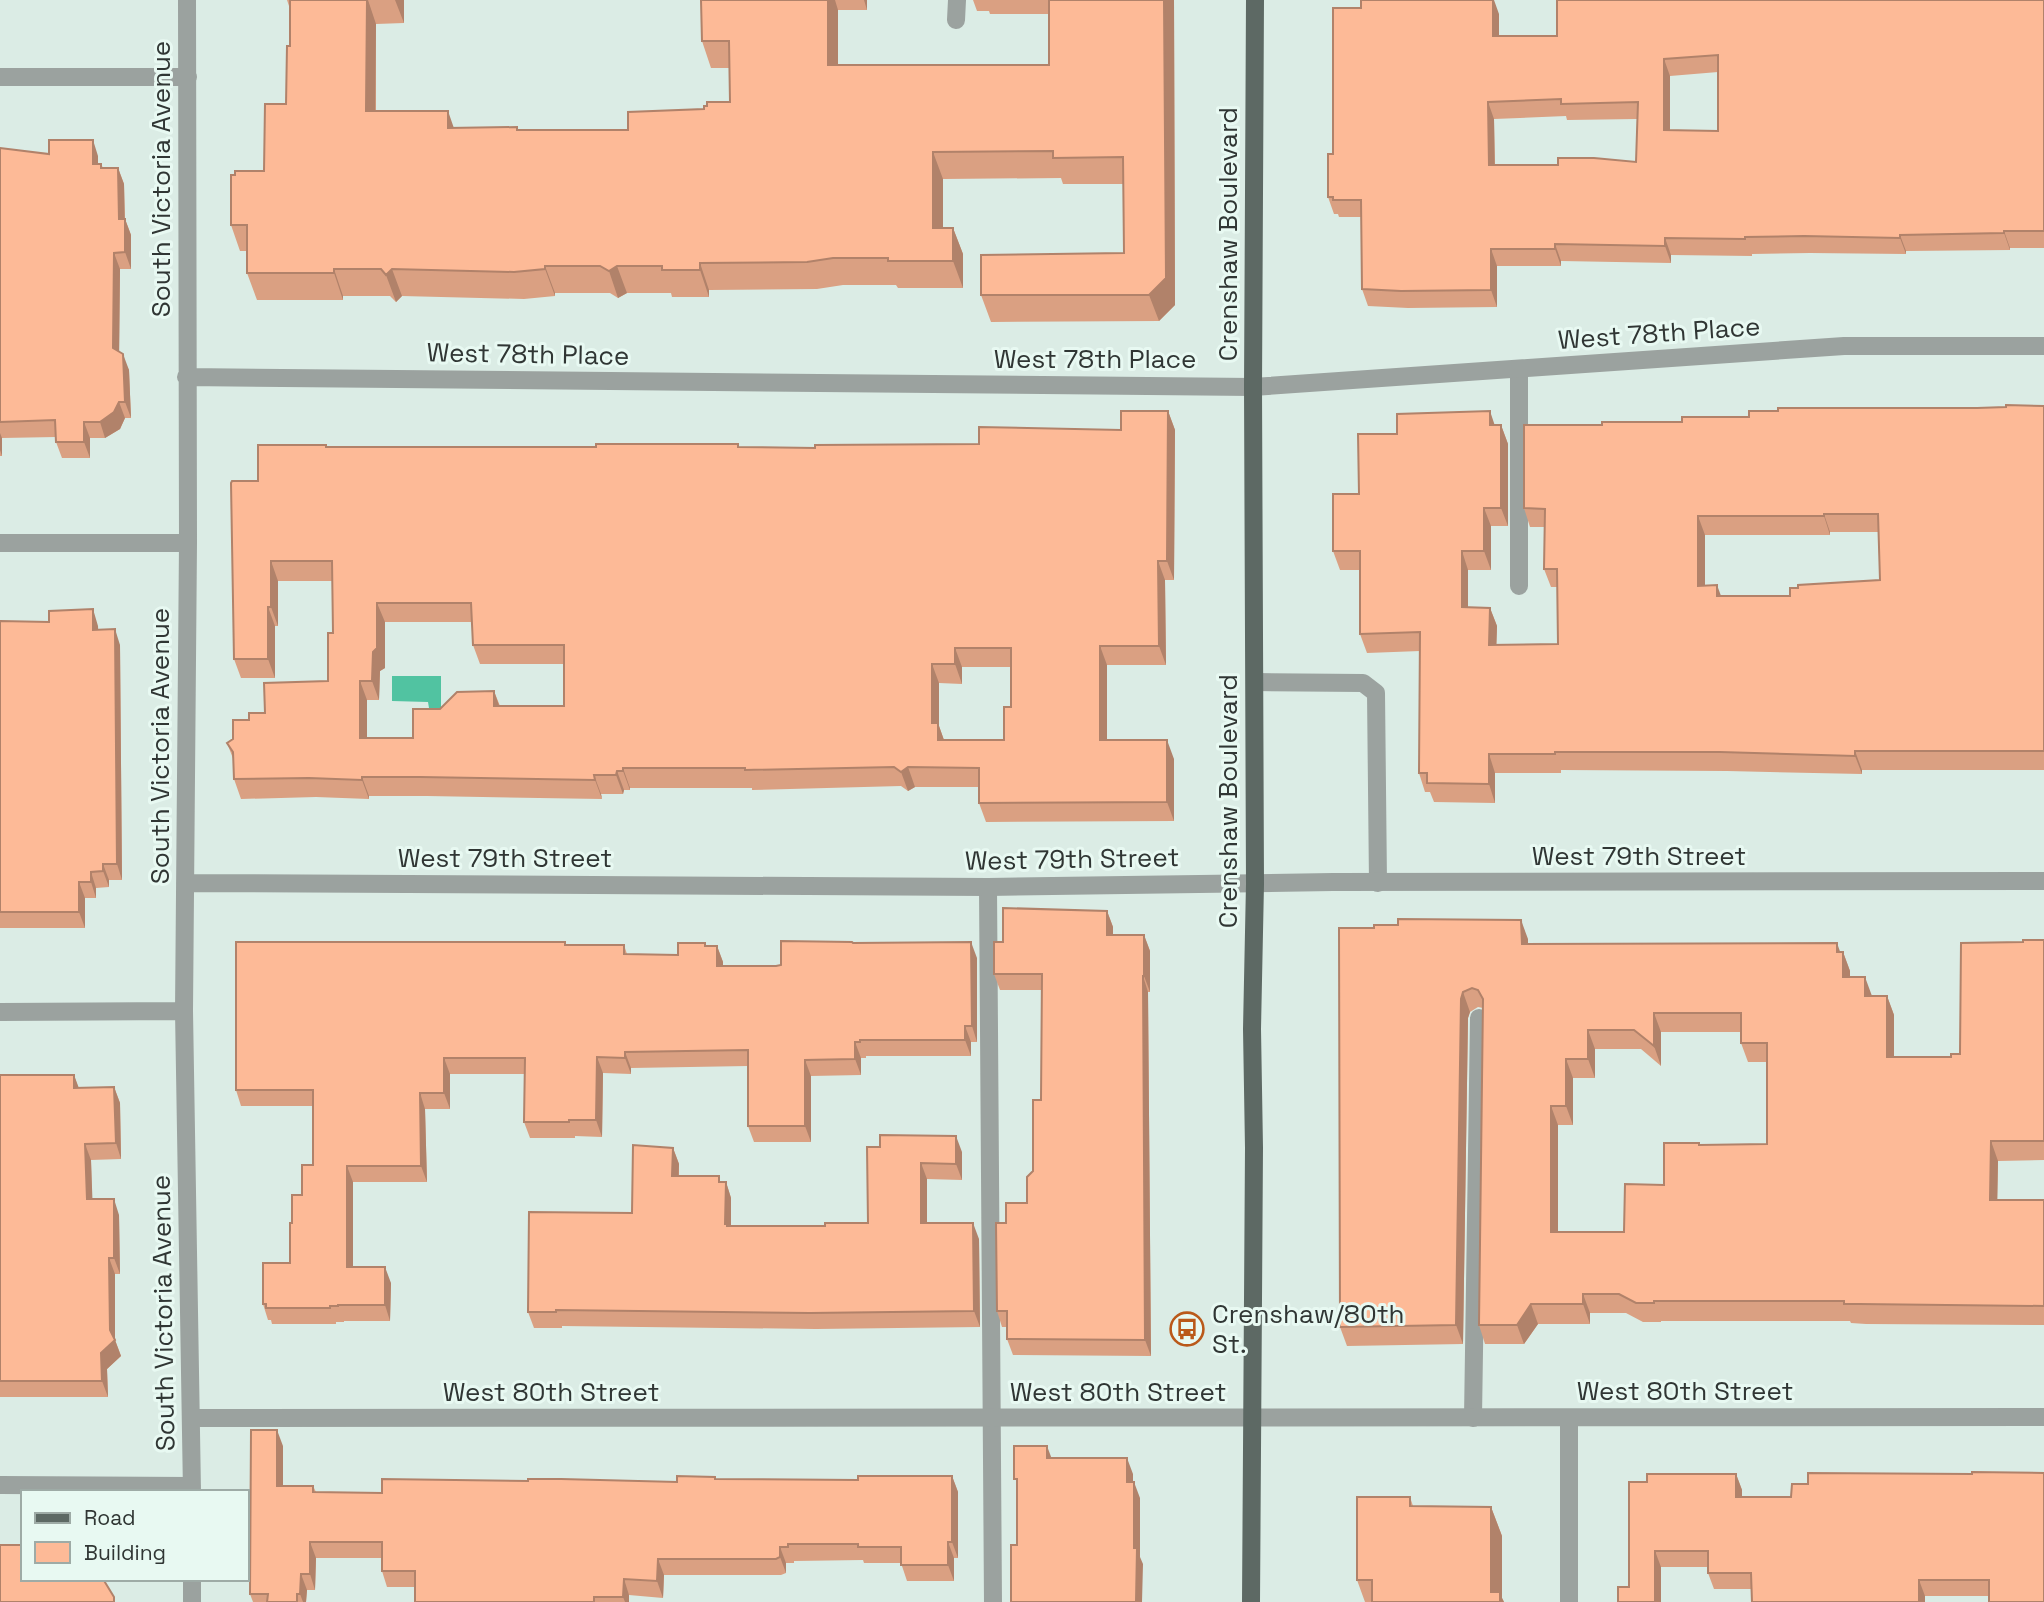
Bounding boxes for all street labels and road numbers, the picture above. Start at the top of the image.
street label: South Victoria Avenue [144,41,178,317]
street label: Crenshaw Boulevard [1211,107,1245,361]
street label: West 78th Place [1557,309,1761,357]
street label: West 78th Place [426,335,630,373]
street label: West 78th Place [994,342,1196,376]
street label: South Victoria Avenue [143,608,177,884]
street label: Crenshaw Boulevard [1211,674,1245,928]
street label: West 79th Street [1532,839,1746,873]
street label: West 79th Street [965,840,1179,878]
street label: West 79th Street [398,841,612,875]
street label: South Victoria Avenue [144,1174,182,1452]
street label: West 80th Street [1577,1374,1793,1408]
street label: West 80th Street [443,1375,659,1409]
street label: West 80th Street [1010,1375,1226,1409]

